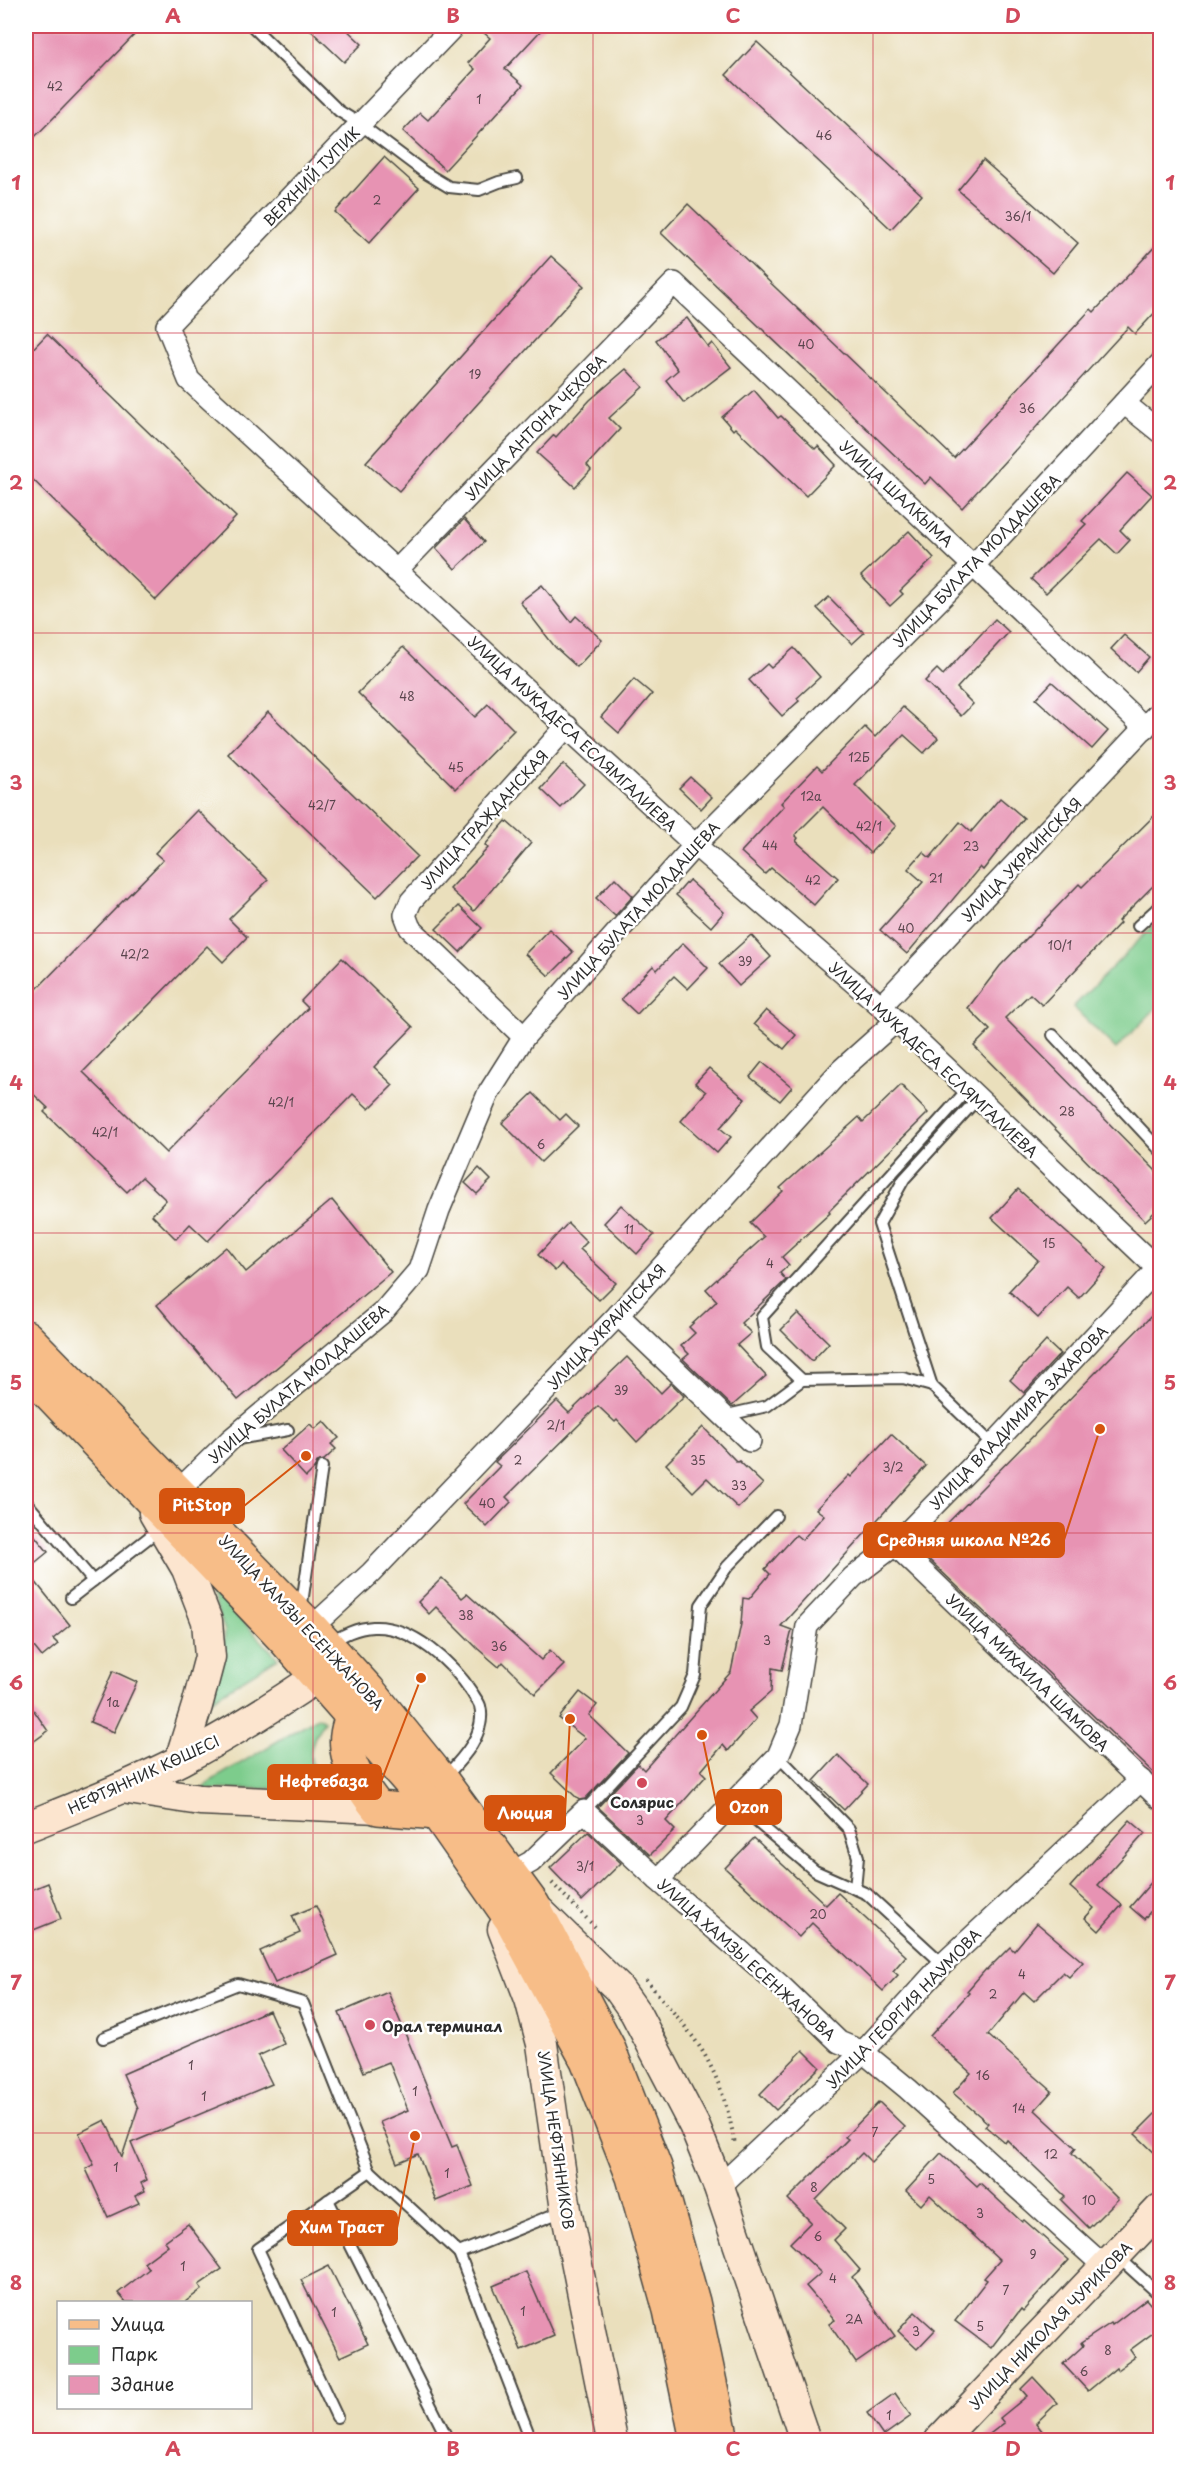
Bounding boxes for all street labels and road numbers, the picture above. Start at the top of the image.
street label: ВЕРХНИЙ ТУПИК [257,121,365,231]
street label: УЛИЦА АНТОНА ЧЕХОВА [459,349,611,505]
street label: УЛИЦА ШАЛКЫМА [835,434,959,552]
street label: УЛИЦА БУЛАТА МОЛДАШЕВА [887,468,1065,652]
street label: УЛИЦА МУКАДЕСА ЕСЛЯМГАЛИЕВА [463,630,683,836]
street label: УЛИЦА ГРАЖДАНСКАЯ [415,744,553,894]
street label: УЛИЦА УКРАИНСКАЯ [956,792,1086,926]
street label: УЛИЦА БУЛАТА МОЛДАШЕВА [552,816,724,1004]
street label: УЛИЦА МУКАДЕСА ЕСЛЯМГАЛИЕВА [824,956,1044,1162]
street label: УЛИЦА УКРАИНСКАЯ [541,1258,671,1394]
street label: УЛИЦА БУЛАТА МОЛДАШЕВА [203,1298,393,1468]
street label: УЛИЦА ВЛАДИМИРА ЗАХАРОВА [923,1320,1113,1514]
street label: УЛИЦА ХАМЗЫ ЕСЕНЖАНОВА [214,1529,390,1715]
street label: УЛИЦА МИХАИЛА ШАМОВА [941,1588,1115,1756]
street label: НЕФТЯННИК КӨШЕСІ [63,1729,223,1819]
street label: УЛИЦА ХАМЗЫ ЕСЕНЖАНОВА [653,1873,841,2045]
street label: УЛИЦА ГЕОРГИЯ НАУМОВА [820,1923,986,2093]
street label: УЛИЦА НЕФТЯННИКОВ [533,2049,581,2231]
street label: УЛИЦА НИКОЛАЯ ЧУРИКОВА [963,2236,1137,2414]

